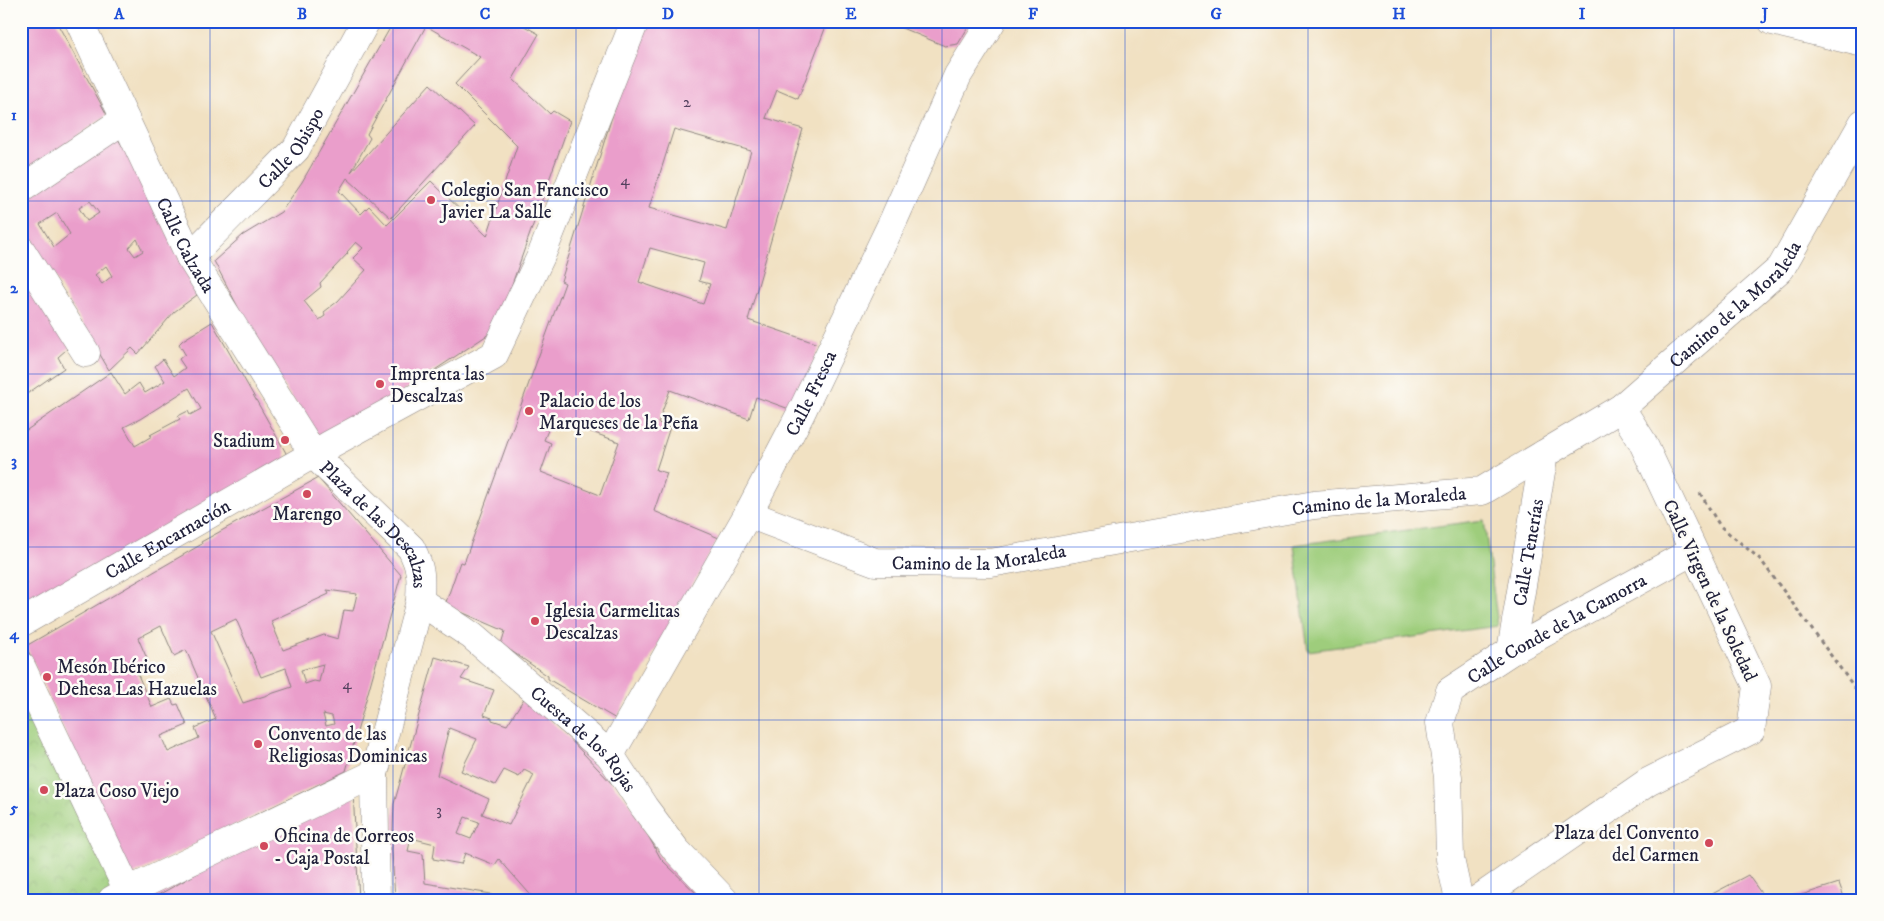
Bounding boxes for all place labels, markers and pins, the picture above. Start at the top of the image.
place label: Colegio San Francisco Javier La Salle [439,179,608,224]
marker: Colegio San Francisco Javier La Salle [425,194,437,206]
place label: Imprenta las Descalzas [390,363,485,408]
marker: Imprenta las Descalzas [374,378,386,390]
place label: Palacio de los Marqueses de la Peña [539,390,698,436]
marker: Palacio de los Marqueses de la Peña [523,405,535,417]
place label: Stadium [213,430,275,453]
marker: Stadium [279,434,291,446]
marker: Marengo [301,488,313,500]
place label: Marengo [273,503,341,526]
place label: Iglesia Carmelitas Descalzas [545,600,680,645]
marker: Iglesia Carmelitas Descalzas [529,615,541,627]
place label: Mesón Ibérico Dehesa Las Hazuelas [57,656,217,701]
marker: Mesón Ibérico Dehesa Las Hazuelas [41,671,53,683]
place label: Convento de las Religiosas Dominicas [268,723,427,768]
marker: Convento de las Religiosas Dominicas [252,738,264,750]
place label: Plaza Coso Viejo [54,780,179,803]
marker: Plaza Coso Viejo [38,784,50,796]
place label: Plaza del Convento del Carmen [1554,822,1699,867]
place label: Oficina de Correos - Caja Postal [274,825,414,870]
marker: Plaza del Convento del Carmen [1703,837,1715,849]
marker: Oficina de Correos - Caja Postal [258,840,270,852]

